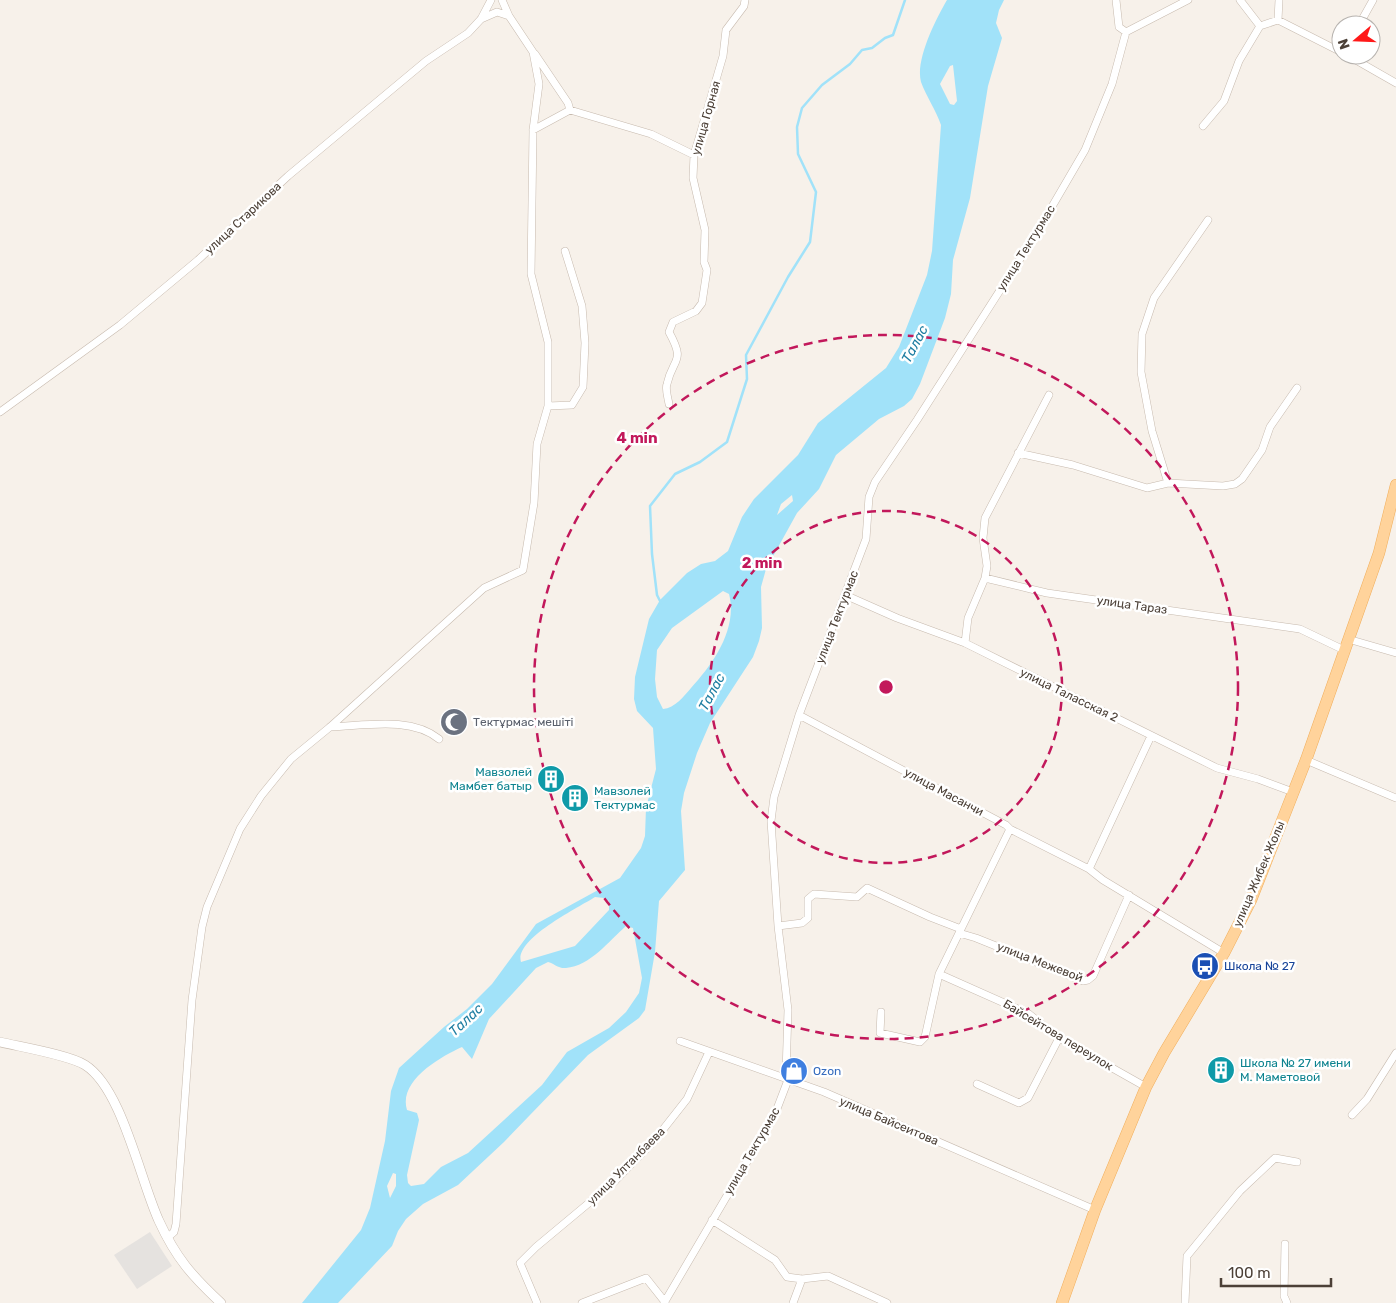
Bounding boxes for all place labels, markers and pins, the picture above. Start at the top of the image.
centre of rings [877,678,895,696]
mosque icon: Тектұрмас мешіті [439,707,469,737]
place label: Тектұрмас мешіті [473,715,574,729]
building icon: Мавзолей Мамбет батыр [536,764,566,794]
place label: Мавзолей Мамбет батыр [449,765,532,793]
building icon: Мавзолей Тектурмас [560,783,590,813]
place label: Мавзолей Тектурмас [594,784,656,812]
bus stop icon: Школа № 27 [1190,951,1220,981]
place label: Школа № 27 [1224,959,1295,973]
building icon: Школа № 27 имени М. Маметовой [1206,1055,1236,1085]
shop icon: Ozon [779,1056,809,1086]
place label: Школа № 27 имени М. Маметовой [1240,1056,1351,1084]
place label: Ozon [813,1064,841,1078]

